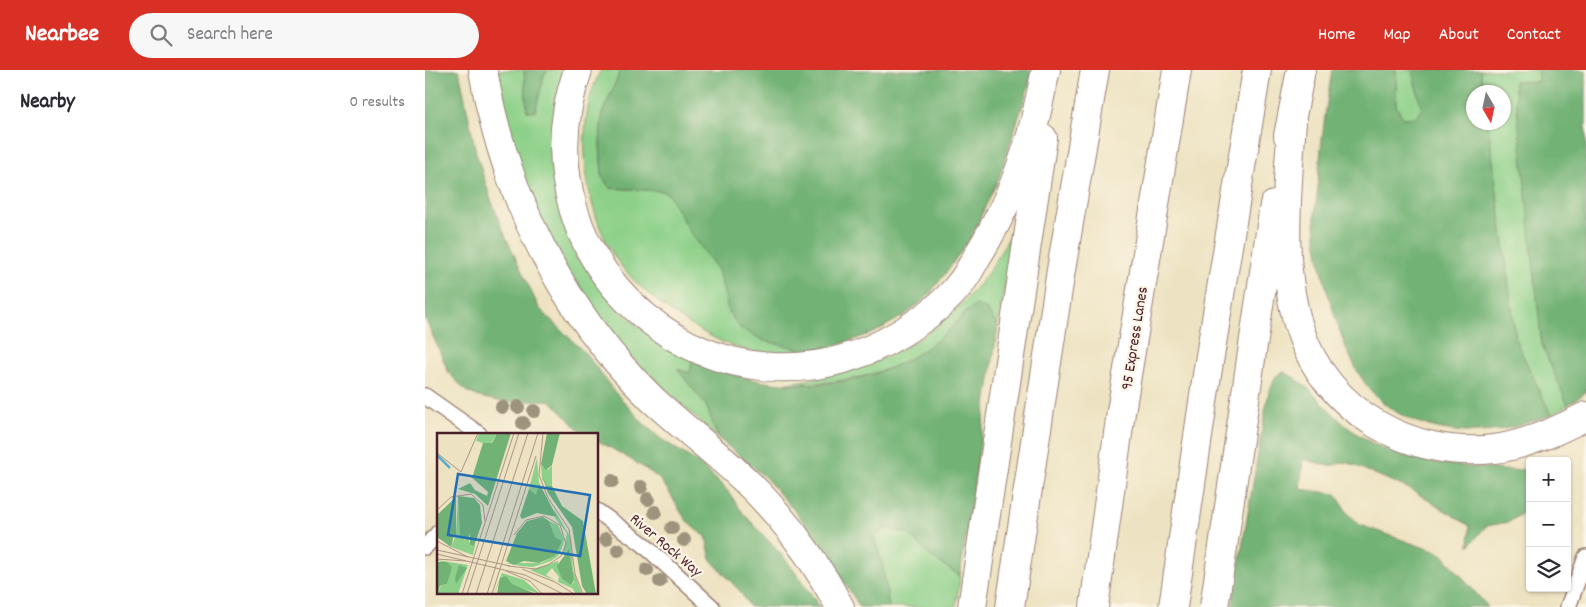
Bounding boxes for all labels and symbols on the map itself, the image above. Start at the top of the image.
north arrow [1466,85,1511,130]
street label: 95 Express Lanes [1116,285,1155,392]
inset map [437,433,599,594]
street label: River Rock Way [624,509,707,584]

